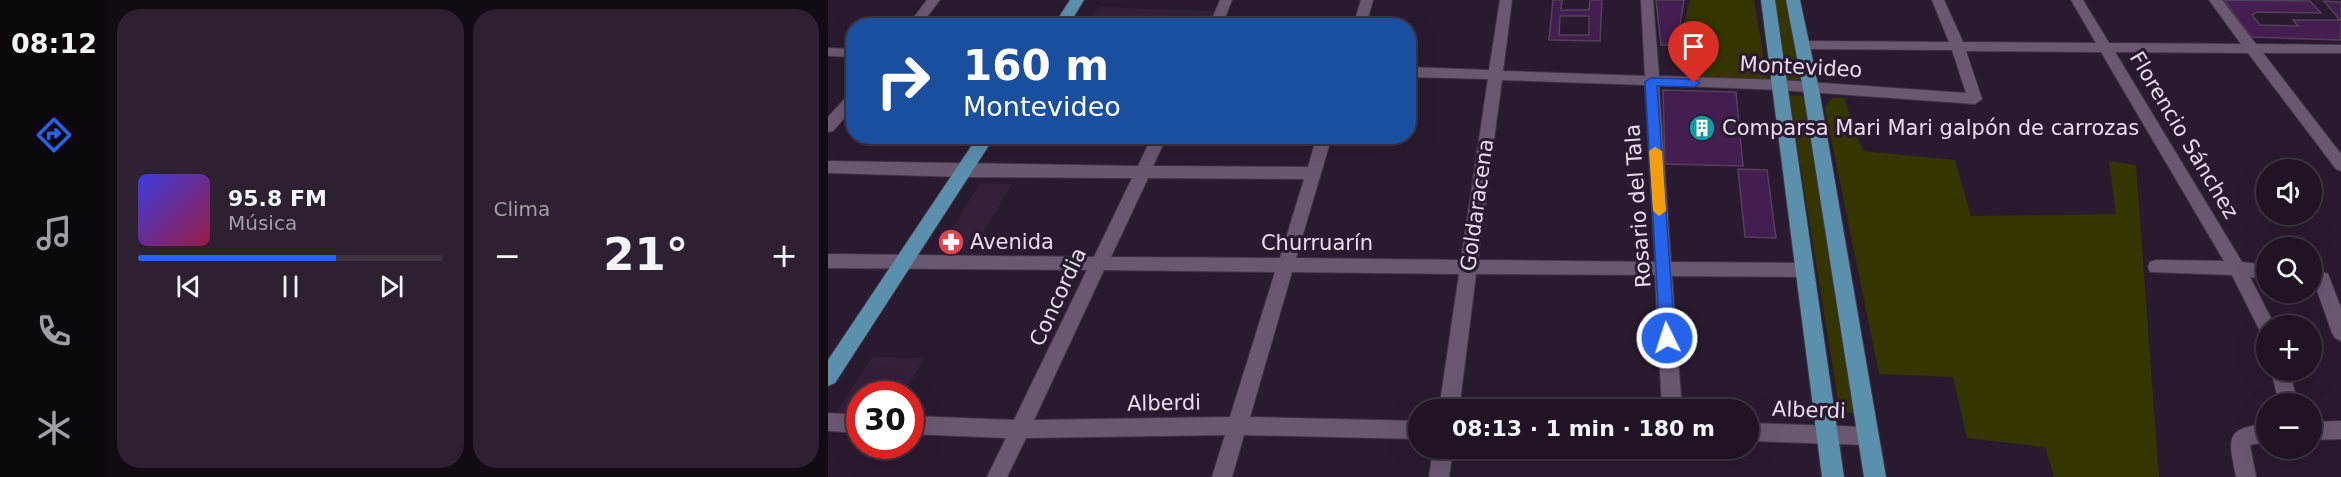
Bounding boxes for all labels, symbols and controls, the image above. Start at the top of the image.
pin [1668,21,1719,83]
text: 08:12 [11,28,97,59]
icon: arrive [1677,30,1710,63]
text: 160 m [963,41,1109,90]
icon: right [864,42,942,120]
street label: Florencio Sánchez [2125,47,2243,223]
street label: Montevideo [1739,52,1863,82]
text: Montevideo [963,91,1121,122]
building icon: Comparsa Mari Mari galpón de carrozas [1687,113,1717,143]
icon: directions [33,114,75,156]
place label: Comparsa Mari Mari galpón de carrozas [1722,116,2139,140]
street label: Rosario del Tala [1620,123,1656,289]
street label: Goldaracena [1456,137,1498,273]
map controls [2256,159,2322,459]
button: sound [2256,159,2322,225]
text: 95.8 FM [228,186,327,211]
text: Clima [494,197,550,221]
text: Música [228,211,297,235]
icon: music [33,212,75,254]
pharmacy icon: Avenida [936,227,966,257]
text: 21° [603,228,688,281]
place label: Avenida [970,230,1054,254]
street label: Churruarín [1261,231,1373,255]
text: − [494,236,521,275]
text: + [770,236,798,275]
button: search [2256,237,2322,303]
street label: Concordia [1025,244,1091,350]
icon: previous [172,270,205,303]
icon: pause [274,270,307,303]
icon: next [375,270,408,303]
position arrow [1635,306,1699,370]
icon: phone [33,310,75,352]
button: + [2256,315,2322,381]
speed limit sign: 30 [846,381,924,459]
street label: Alberdi [1127,390,1201,416]
button: − [2256,393,2322,459]
street label: Alberdi [1772,397,1846,423]
icon: climate [33,407,75,449]
text: 08:13 · 1 min · 180 m [1452,416,1715,441]

